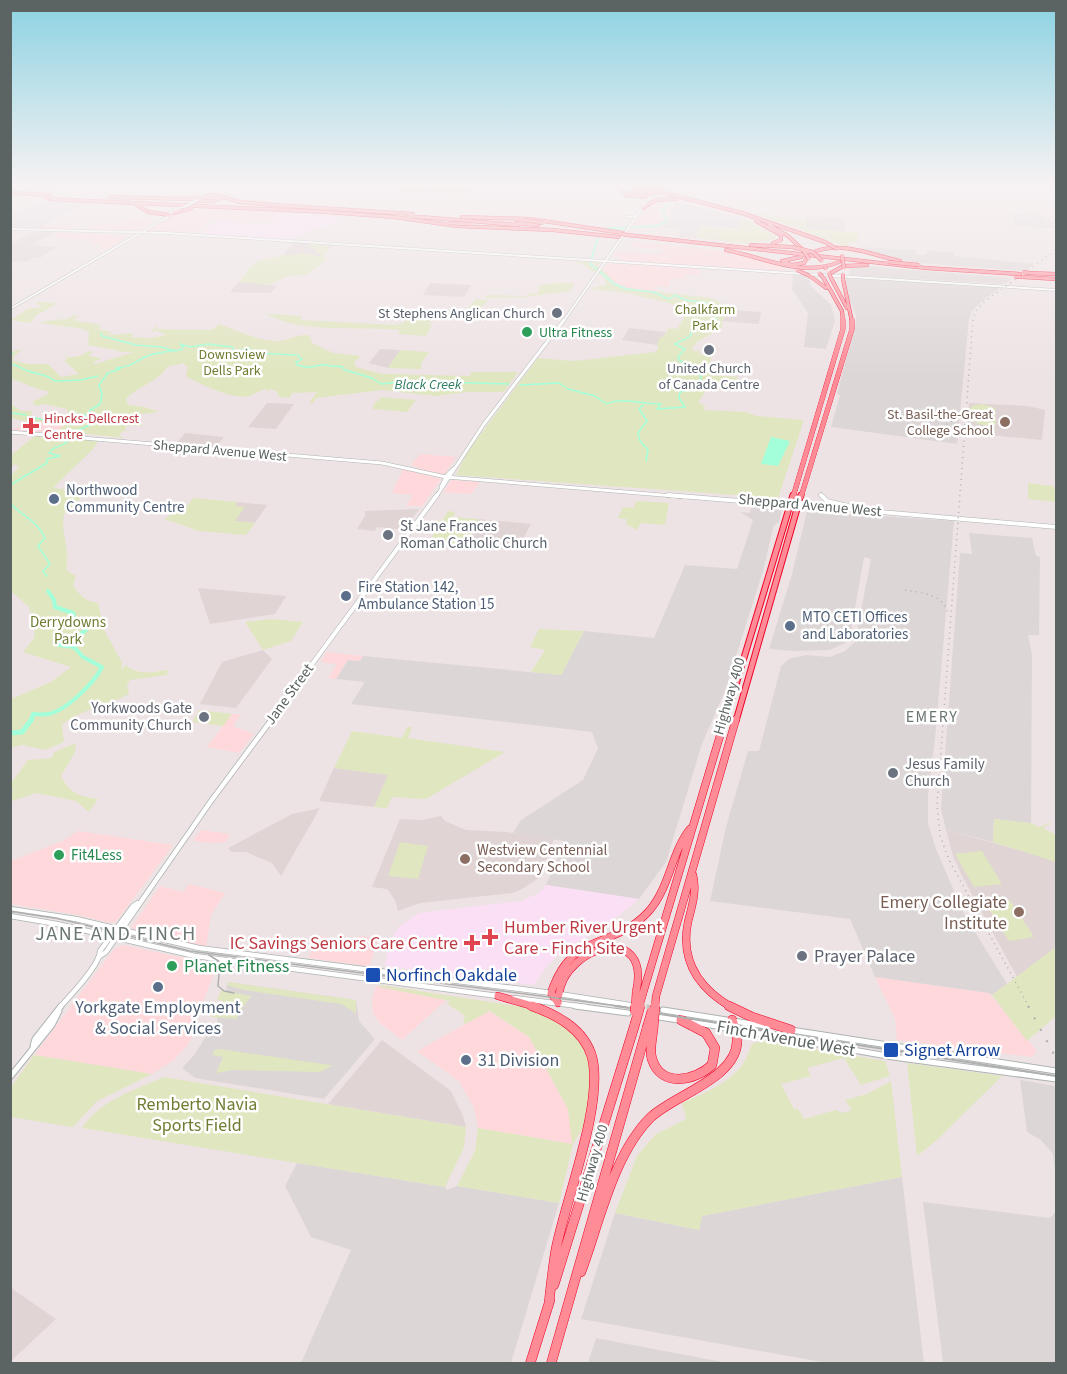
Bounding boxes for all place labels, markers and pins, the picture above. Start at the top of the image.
place label: St Stephens Anglican Church [378,304,545,324]
marker: St Stephens Anglican Church [550,306,564,320]
place label: Ultra Fitness [539,323,612,343]
marker: Ultra Fitness [520,325,534,339]
marker: United Church of Canada Centre [702,343,716,357]
place label: United Church of Canada Centre [659,359,759,395]
place label: St. Basil-the-Great College School [887,405,993,441]
place label: Hincks-Dellcrest Centre [44,409,139,445]
marker: St. Basil-the-Great College School [998,415,1012,429]
marker: Hincks-Dellcrest Centre [22,417,40,435]
place label: Northwood Community Centre [66,480,184,518]
marker: Northwood Community Centre [47,492,61,506]
place label: St Jane Frances Roman Catholic Church [400,516,547,554]
marker: St Jane Frances Roman Catholic Church [381,528,395,542]
place label: Fire Station 142, Ambulance Station 15 [358,577,494,615]
marker: Fire Station 142, Ambulance Station 15 [339,589,353,603]
place label: MTO CETI Offices and Laboratories [802,607,908,645]
marker: MTO CETI Offices and Laboratories [783,619,797,633]
place label: Yorkwoods Gate Community Church [70,698,192,736]
marker: Yorkwoods Gate Community Church [197,710,211,724]
place label: Jesus Family Church [905,754,985,792]
marker: Jesus Family Church [886,766,900,780]
place label: Westview Centennial Secondary School [477,840,607,878]
place label: Fit4Less [71,845,122,866]
marker: Fit4Less [52,848,66,862]
marker: Westview Centennial Secondary School [458,852,472,866]
place label: Emery Collegiate Institute [880,890,1007,936]
marker: Emery Collegiate Institute [1012,905,1026,919]
place label: Humber River Urgent Care - Finch Site [504,915,662,961]
marker: Humber River Urgent Care - Finch Site [481,928,499,946]
place label: IC Savings Seniors Care Centre [230,931,458,956]
marker: IC Savings Seniors Care Centre [463,934,481,952]
place label: Prayer Palace [814,944,915,969]
marker: Prayer Palace [795,949,809,963]
place label: Planet Fitness [184,954,289,979]
marker: Planet Fitness [165,959,179,973]
place label: Norfinch Oakdale [386,963,517,988]
marker: Norfinch Oakdale [364,966,382,984]
marker: Yorkgate Employment & Social Services [151,980,165,994]
place label: Yorkgate Employment & Social Services [74,995,241,1041]
place label: Signet Arrow [904,1038,1000,1063]
marker: Signet Arrow [882,1041,900,1059]
place label: 31 Division [478,1048,559,1073]
marker: 31 Division [459,1053,473,1067]

